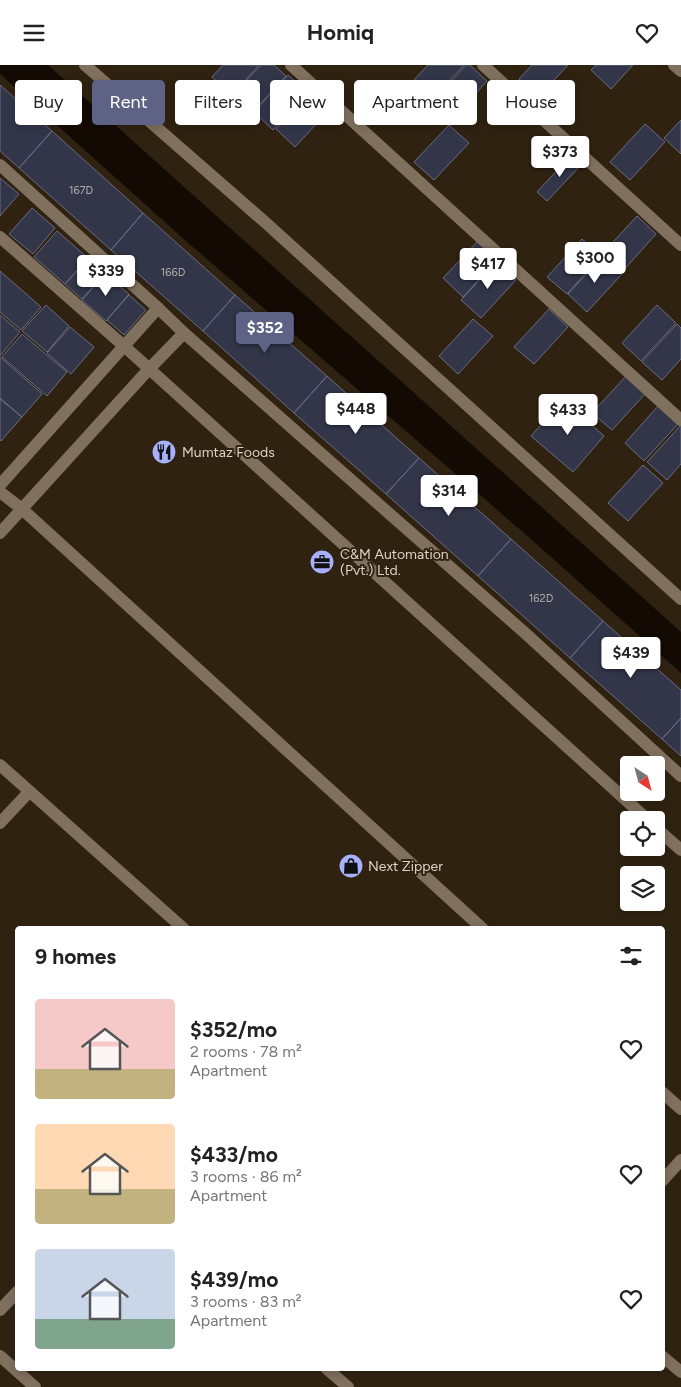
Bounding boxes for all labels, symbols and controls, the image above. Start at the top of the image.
icon: menu [20,19,48,47]
text: Homiq [307,19,374,46]
icon: heart [633,19,661,47]
chip: Buy [15,80,82,125]
chip: Rent [92,80,165,125]
chip: Filters [175,80,260,125]
chip: New [270,80,344,125]
chip: Apartment [354,80,477,125]
chip: House [487,80,575,125]
pin: $373 [530,135,590,178]
text: $373 [542,142,578,161]
house number: 167D [69,184,94,197]
pin: $300 [565,241,625,284]
pin: $417 [458,247,518,290]
text: $300 [576,248,614,267]
text: $417 [471,254,505,273]
pin: $339 [76,255,136,297]
text: $339 [88,261,124,280]
house number: 166D [161,266,186,279]
pin: $352 [235,311,295,354]
text: $352 [247,318,283,337]
pin: $448 [326,393,386,435]
pin: $433 [538,393,598,436]
text: $448 [337,399,375,418]
text: $433 [550,400,586,419]
restaurant icon: Mumtaz Foods [151,439,177,465]
place label: Mumtaz Foods [182,444,275,461]
pin: $314 [419,475,479,517]
text: $314 [432,481,466,500]
place label: C&M Automation (Pvt.) Ltd. [340,546,449,579]
office icon: C&M Automation (Pvt.) Ltd. [309,549,335,575]
house number: 162D [529,592,554,605]
pin: $439 [601,637,661,679]
text: $439 [612,643,650,662]
north arrow [620,756,665,801]
map controls [620,756,665,911]
button: locate [620,811,665,856]
shop icon: Next Zipper [338,853,364,879]
place label: Next Zipper [368,858,443,875]
button: layers [620,866,665,911]
icon: filters [617,942,645,970]
text: 9 homes [35,944,116,969]
text: $352/mo [190,1017,277,1042]
icon: home [75,1019,135,1079]
icon: heart [617,1035,645,1063]
text: 2 rooms · 78 m² [190,1042,302,1061]
text: Apartment [190,1061,267,1080]
text: $433/mo [190,1142,278,1167]
icon: home [75,1144,135,1204]
icon: heart [617,1160,645,1188]
text: 3 rooms · 86 m² [190,1167,302,1186]
text: Apartment [190,1186,267,1205]
text: $439/mo [190,1267,278,1292]
icon: home [75,1269,135,1329]
icon: heart [617,1285,645,1313]
text: 3 rooms · 83 m² [190,1292,302,1311]
text: Apartment [190,1311,267,1330]

